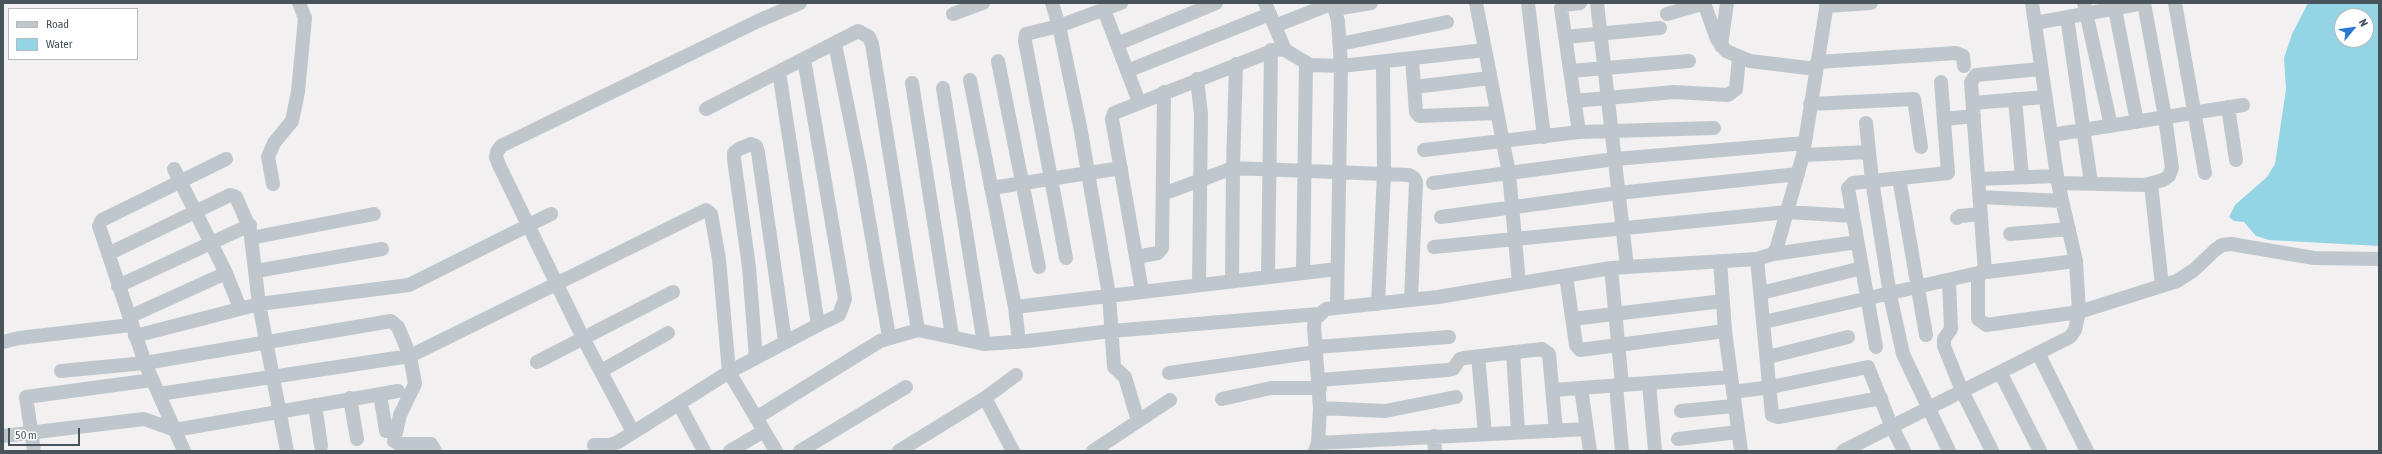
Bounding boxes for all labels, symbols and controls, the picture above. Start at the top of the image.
legend [8,8,138,60]
north arrow [2334,8,2374,48]
text: Road [46,17,69,31]
text: N [2357,17,2370,28]
text: Water [46,37,72,51]
scale bar [10,420,82,446]
text: 50 m [15,428,37,442]

